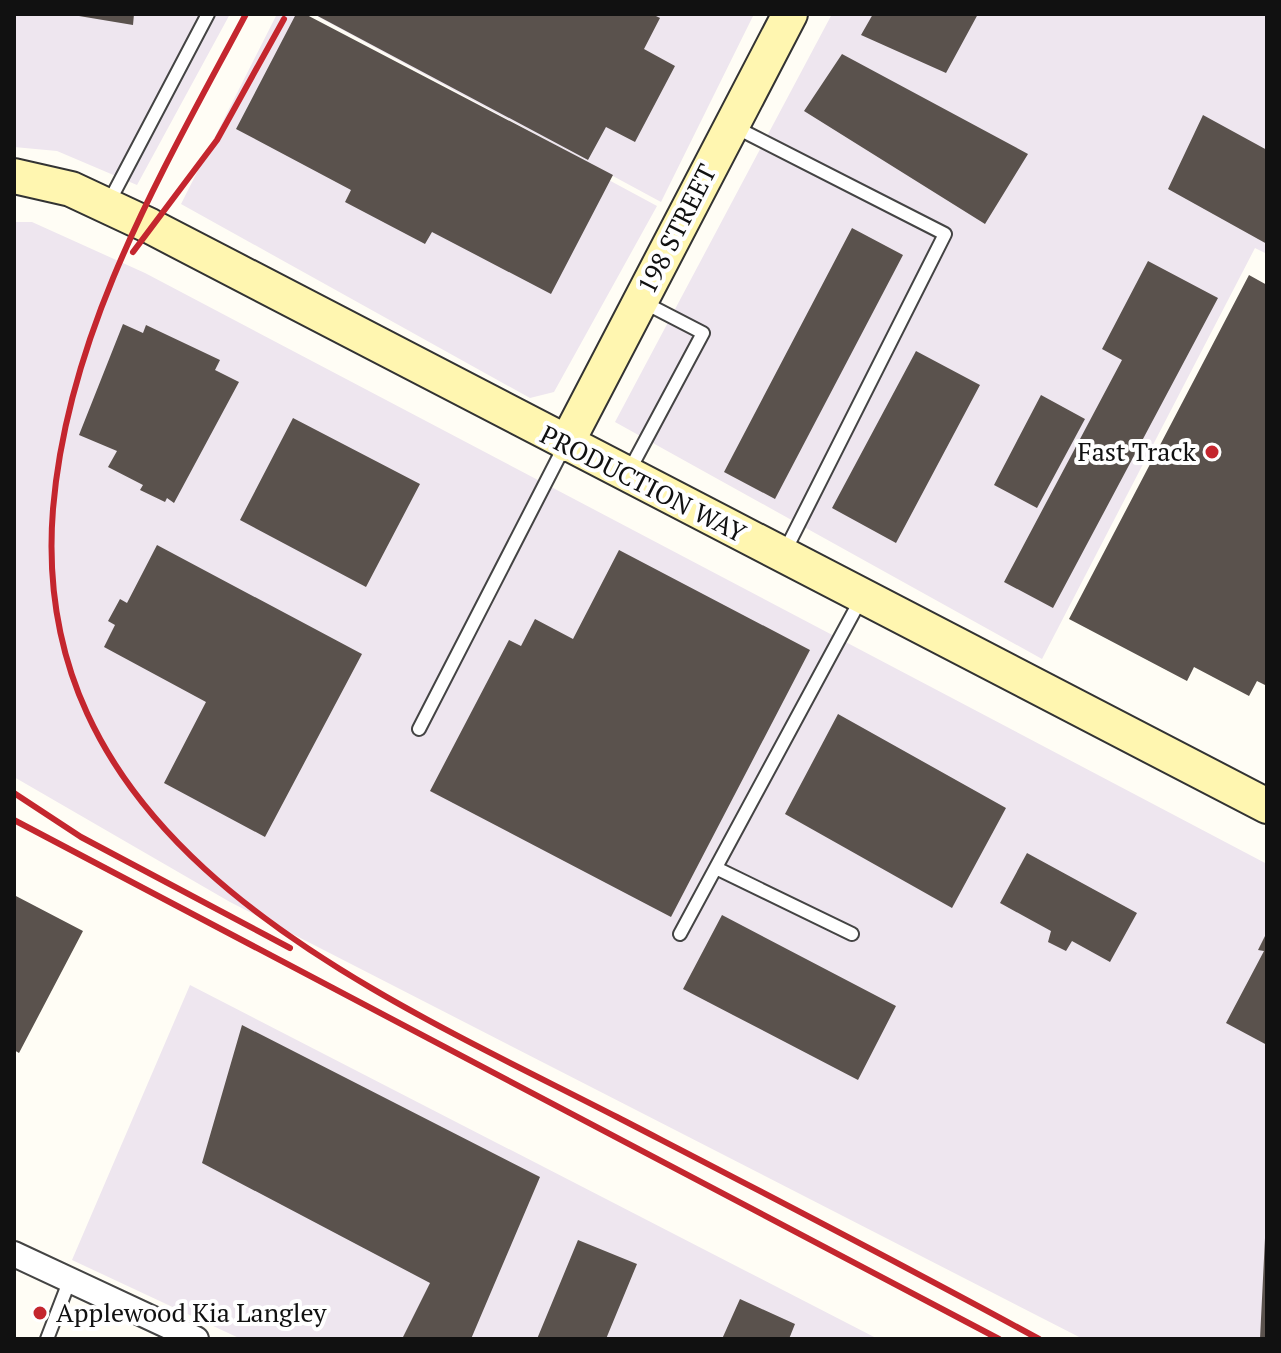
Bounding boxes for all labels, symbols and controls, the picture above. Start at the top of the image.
street label: 198 STREET [629,158,723,299]
street label: PRODUCTION WAY [535,417,752,550]
place label: Fast Track [1078,434,1197,468]
marker: Fast Track [1203,443,1221,461]
place label: Applewood Kia Langley [56,1295,327,1329]
marker: Applewood Kia Langley [31,1304,49,1322]

